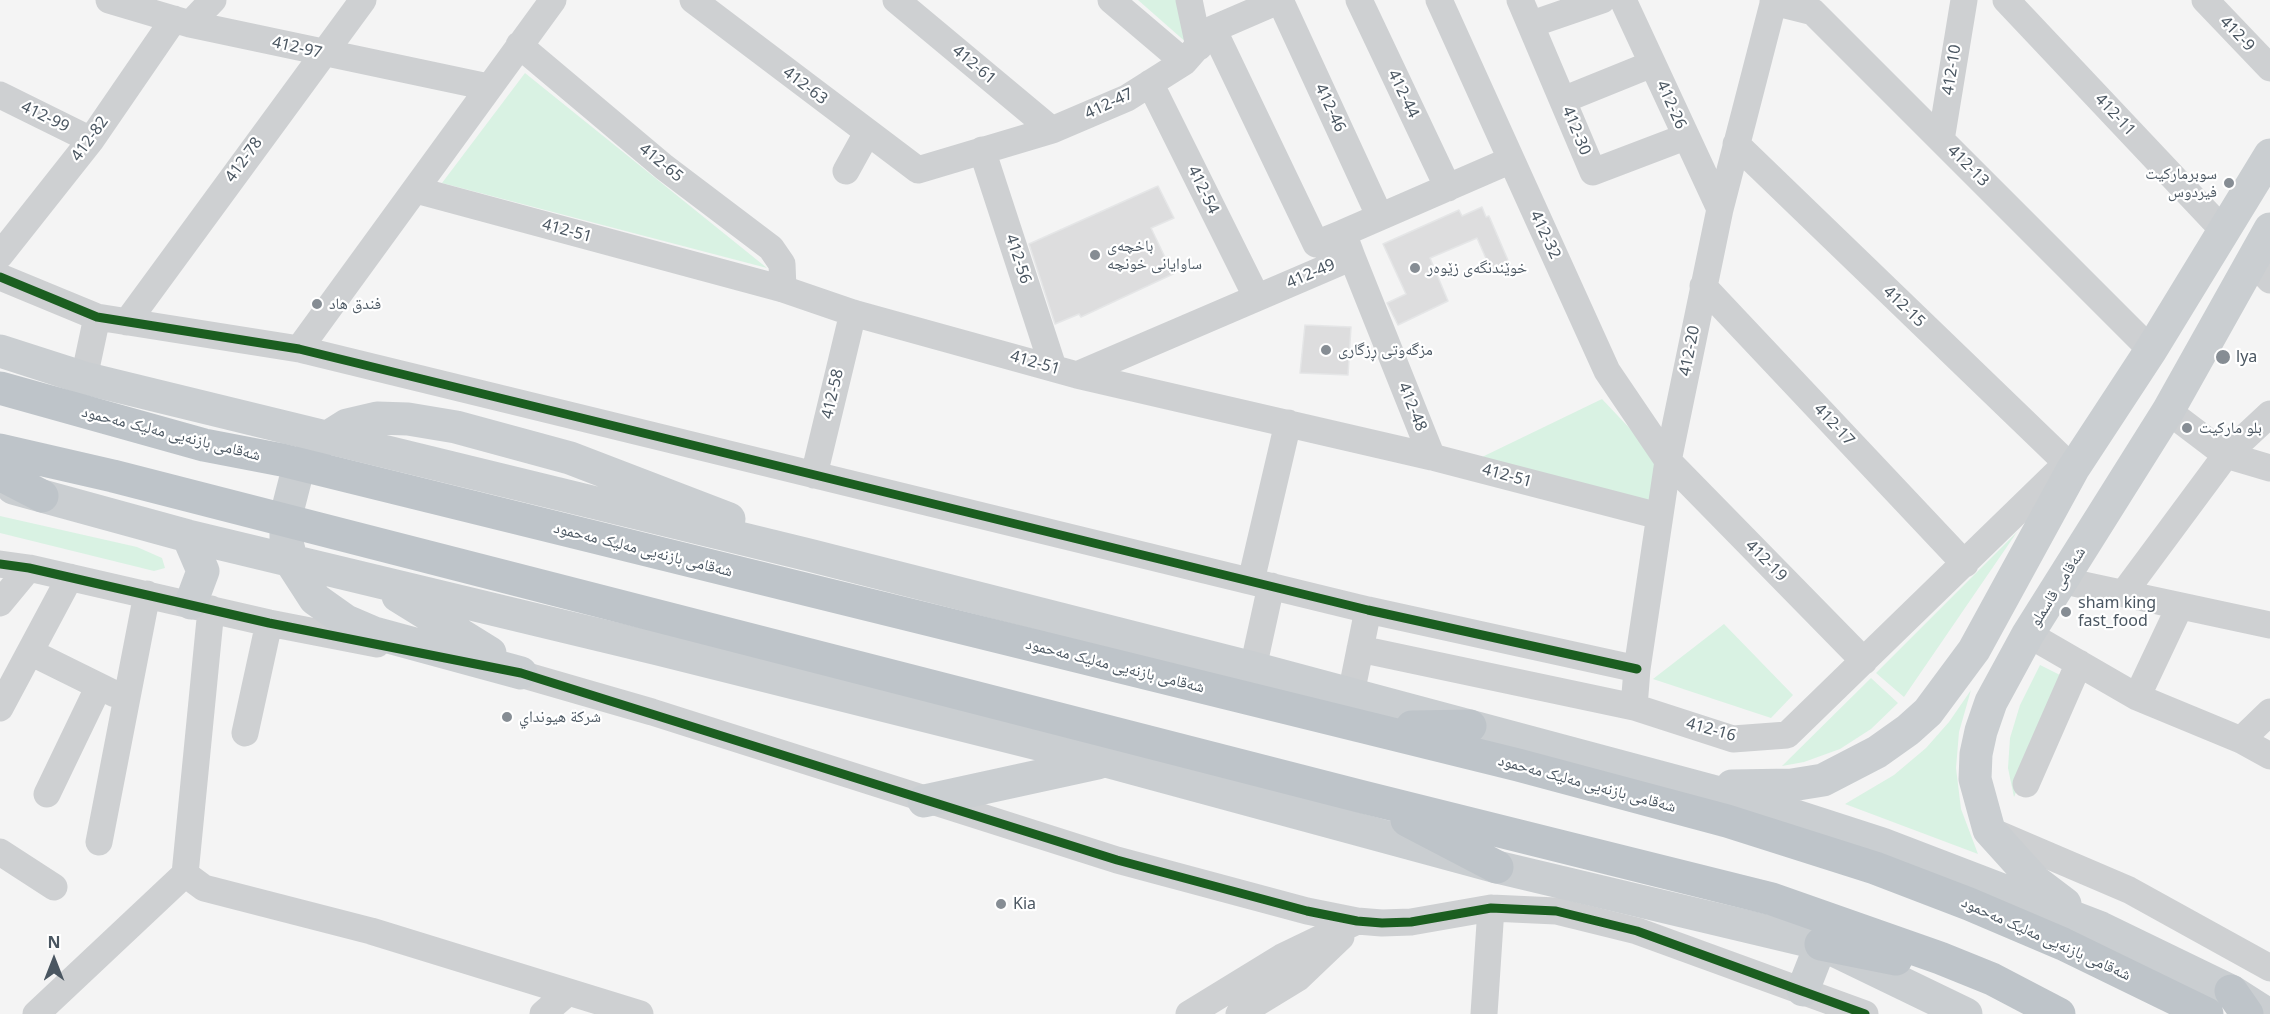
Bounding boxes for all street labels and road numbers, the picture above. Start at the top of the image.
street label: 412-9 [2216,12,2258,56]
street label: 412-97 [270,33,324,63]
street label: 412-61 [948,41,1000,89]
street label: 412-10 [1939,43,1965,97]
street label: 412-63 [779,63,831,109]
street label: 412-44 [1383,67,1423,121]
street label: 412-26 [1652,78,1690,132]
street label: 412-46 [1311,81,1349,135]
street label: 412-47 [1082,85,1136,123]
street label: 412-11 [2091,90,2139,140]
street label: 412-99 [18,97,72,137]
street label: 412-30 [1558,104,1594,158]
street label: 412-82 [67,113,113,165]
street label: 412-78 [221,134,267,186]
street label: 412-65 [635,140,687,186]
street label: 412-13 [1943,141,1993,191]
street label: 412-54 [1183,163,1223,217]
street label: 412-32 [1526,208,1564,262]
street label: 412-51 [540,215,594,247]
street label: 412-56 [1001,232,1035,286]
street label: 412-49 [1284,255,1338,293]
street label: 412-15 [1879,282,1929,332]
street label: 412-20 [1676,324,1704,378]
street label: 412-51 [1008,347,1062,379]
street label: 412-58 [818,367,848,421]
street label: 412-48 [1394,380,1430,434]
street label: 412-17 [1810,400,1858,450]
street label: شەقامی بازنەیی مەلیک مەحمود [80,402,262,466]
street label: 412-51 [1480,460,1534,492]
street label: شەقامی بازنەیی مەلیک مەحمود [552,518,734,582]
street label: 412-19 [1741,536,1791,586]
street label: شەقامی قاسملو [2026,544,2090,630]
street label: شەقامی بازنەیی مەلیک مەحمود [1024,634,1206,698]
street label: 412-16 [1684,714,1738,746]
street label: شەقامی بازنەیی مەلیک مەحمود [1496,751,1678,817]
street label: شەقامی بازنەیی مەلیک مەحمود [1958,893,2134,985]

